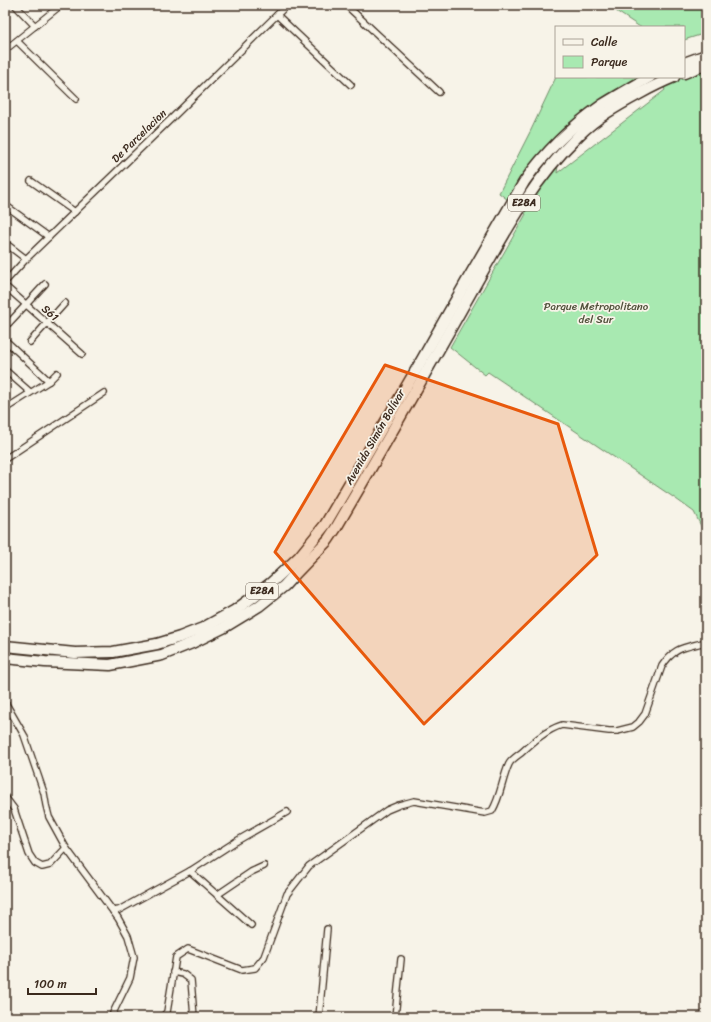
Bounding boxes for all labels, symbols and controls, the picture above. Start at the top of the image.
legend [555,26,685,78]
text: Calle [591,31,618,53]
text: Parque [591,51,628,73]
street label: De Parcelacion [107,104,171,167]
road number: E28A [508,195,540,211]
park label: Parque Metropolitano del Sur [544,297,649,329]
street label: S61 [37,300,63,326]
street label: Avenida Simón Bolívar [339,384,411,489]
road number: E28A [246,583,278,599]
scale bar [28,970,96,996]
text: 100 m [34,973,67,995]

